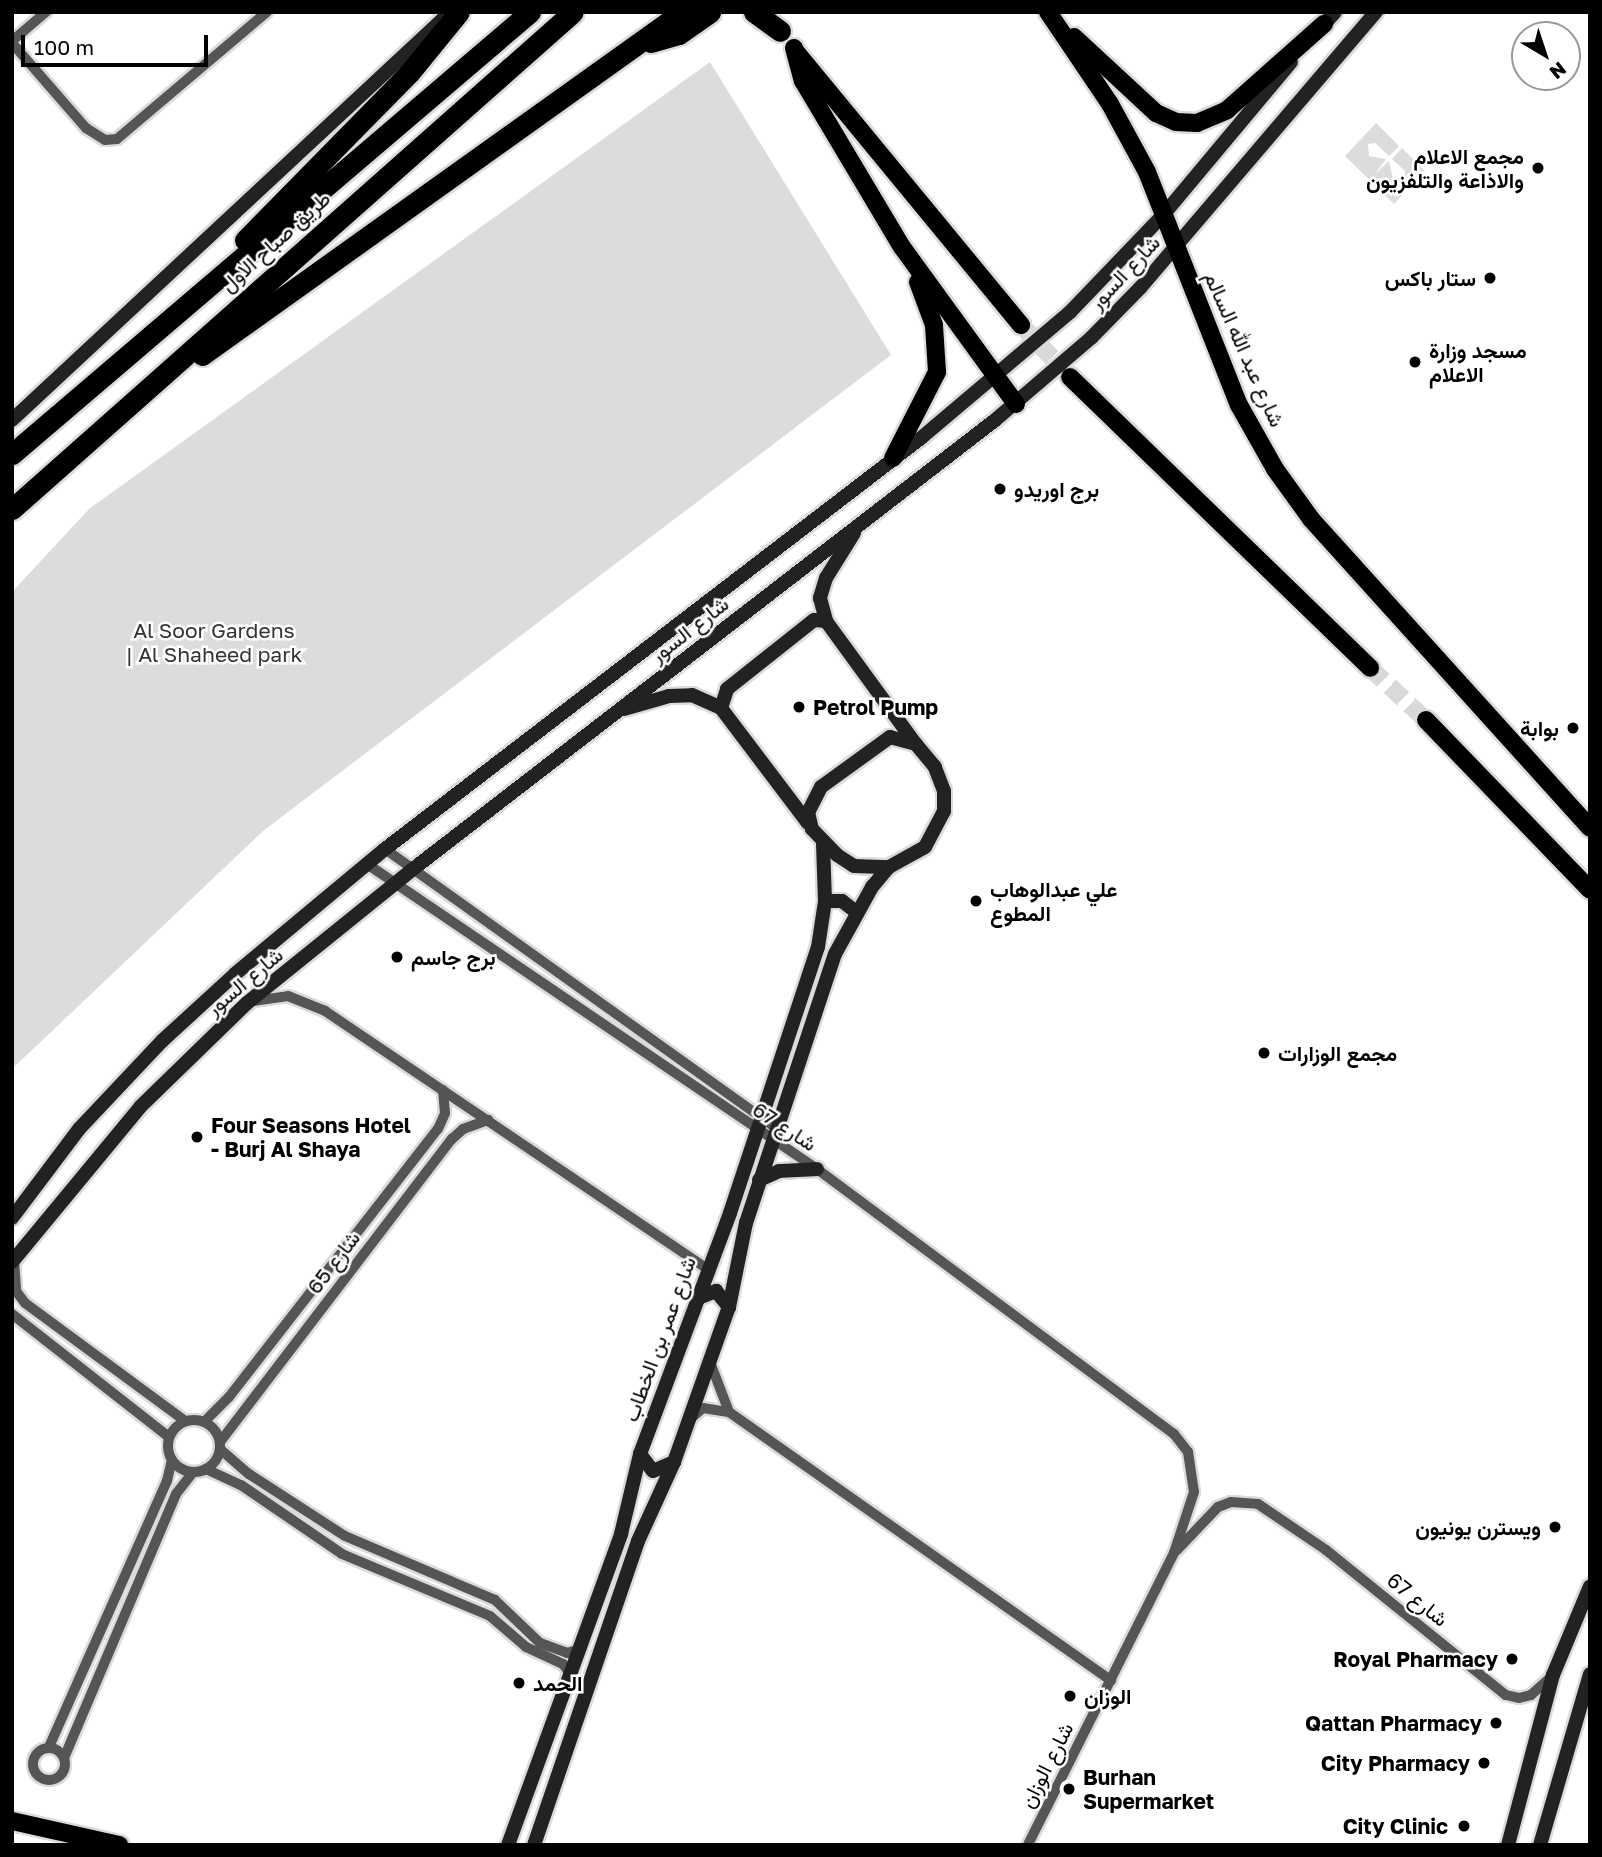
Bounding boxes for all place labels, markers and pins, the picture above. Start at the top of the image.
place label: مجمع الاعلام والاذاعة والتلفزيون [1366,143,1524,193]
marker: مجمع الاعلام والاذاعة والتلفزيون [1530,160,1546,176]
place label: ستار باكس [1385,265,1476,291]
marker: ستار باكس [1482,270,1498,286]
place label: مسجد وزارة الاعلام [1429,337,1527,387]
marker: مسجد وزارة الاعلام [1407,354,1423,370]
place label: برج اوريدو [1014,476,1099,502]
marker: برج اوريدو [992,481,1008,497]
place label: Petrol Pump [813,694,938,720]
marker: Petrol Pump [791,699,807,715]
place label: بوابة [1520,715,1559,741]
marker: بوابة [1565,720,1581,736]
place label: علي عبدالوهاب المطوع [990,876,1117,926]
marker: علي عبدالوهاب المطوع [968,893,984,909]
place label: برج جاسم [411,944,496,970]
marker: برج جاسم [389,949,405,965]
place label: مجمع الوزارات [1278,1040,1397,1066]
marker: مجمع الوزارات [1256,1045,1272,1061]
place label: Four Seasons Hotel - Burj Al Shaya [211,1112,411,1162]
marker: Four Seasons Hotel - Burj Al Shaya [189,1129,205,1145]
place label: ويسترن يونيون [1415,1514,1541,1540]
marker: ويسترن يونيون [1547,1519,1563,1535]
place label: Royal Pharmacy [1333,1646,1498,1672]
marker: Royal Pharmacy [1504,1651,1520,1667]
place label: الحمد [533,1670,582,1696]
marker: الحمد [511,1675,527,1691]
place label: الوزان [1084,1683,1131,1709]
marker: الوزان [1062,1688,1078,1704]
place label: Qattan Pharmacy [1305,1710,1482,1736]
marker: Qattan Pharmacy [1488,1715,1504,1731]
place label: City Pharmacy [1321,1750,1470,1776]
marker: City Pharmacy [1476,1755,1492,1771]
place label: Burhan Supermarket [1083,1764,1214,1814]
marker: Burhan Supermarket [1061,1781,1077,1797]
place label: City Clinic [1343,1813,1448,1839]
marker: City Clinic [1454,1816,1474,1836]

